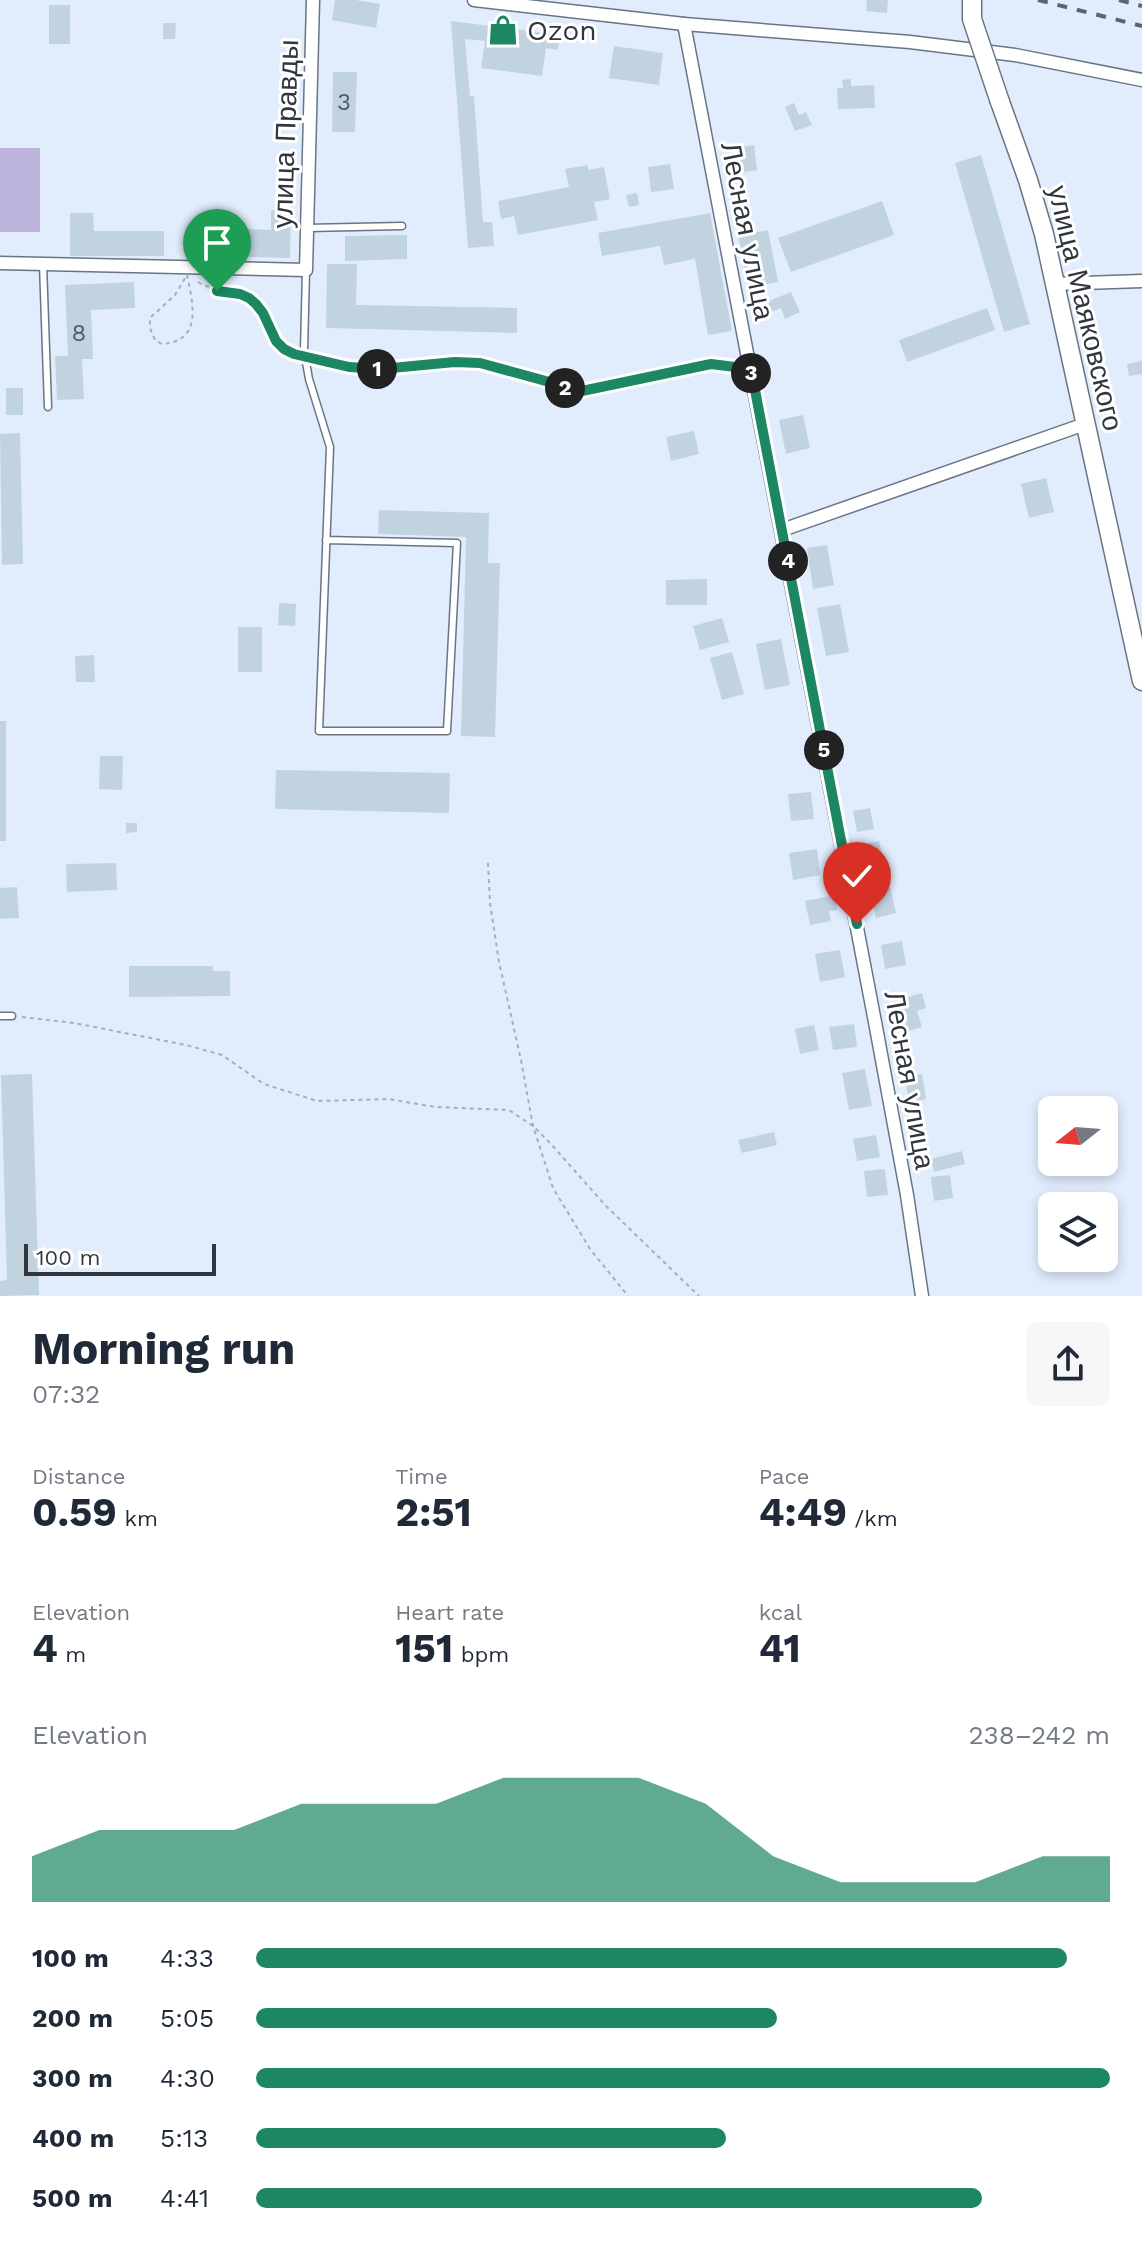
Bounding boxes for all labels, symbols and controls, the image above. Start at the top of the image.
shop icon: Ozon [486,13,520,47]
place label: Ozon [527,14,597,47]
street label: улица Правды [266,39,305,229]
house number: 3 [337,88,351,116]
street label: Лесная улица [714,139,781,323]
street label: улица Маяковского [1041,182,1130,434]
pin [183,209,251,291]
icon: arrive [195,221,239,265]
house number: 8 [72,319,86,347]
pin: 1 [357,349,397,389]
pin: 3 [731,353,771,393]
text: 1 [372,356,382,381]
text: 3 [744,360,758,385]
pin: 2 [545,368,585,408]
text: 2 [558,375,572,400]
pin: 4 [768,541,808,581]
text: 4 [781,548,795,573]
pin: 5 [804,730,844,770]
text: 5 [818,737,830,762]
pin [823,842,891,924]
icon: check [835,854,879,898]
street label: Лесная улица [878,988,942,1172]
north arrow [1038,1096,1118,1176]
map controls [1038,1096,1118,1272]
button: layers [1038,1192,1118,1272]
scale bar [24,1240,216,1276]
text: 100 m [36,1245,100,1270]
button: share [1026,1322,1110,1406]
text: Morning run [32,1323,295,1375]
text: 07:32 [32,1379,100,1409]
text: Distance [32,1464,126,1489]
text: Time [395,1464,448,1489]
text: Pace [759,1464,810,1489]
text: 0.59 [32,1489,117,1536]
text: 2:51 [395,1489,472,1536]
text: 4:49 [759,1489,847,1536]
text: km [117,1506,158,1531]
text: /km [847,1506,898,1531]
text: Elevation [32,1600,130,1625]
text: Heart rate [395,1600,504,1625]
text: kcal [759,1600,802,1625]
text: 4 [32,1625,58,1672]
text: 151 [395,1625,453,1672]
text: 41 [759,1625,801,1672]
text: m [58,1642,86,1667]
text: bpm [453,1642,509,1667]
text: Elevation [32,1720,148,1750]
text: 238–242 m [968,1720,1110,1750]
text: 100 m [32,1943,109,1973]
text: 4:33 [160,1943,214,1973]
text: 200 m [32,2003,113,2033]
text: 5:05 [160,2003,214,2033]
text: 300 m [32,2063,113,2093]
text: 4:30 [160,2063,215,2093]
text: 400 m [32,2123,114,2153]
text: 5:13 [160,2123,208,2153]
text: 500 m [32,2183,113,2213]
text: 4:41 [160,2183,209,2213]

